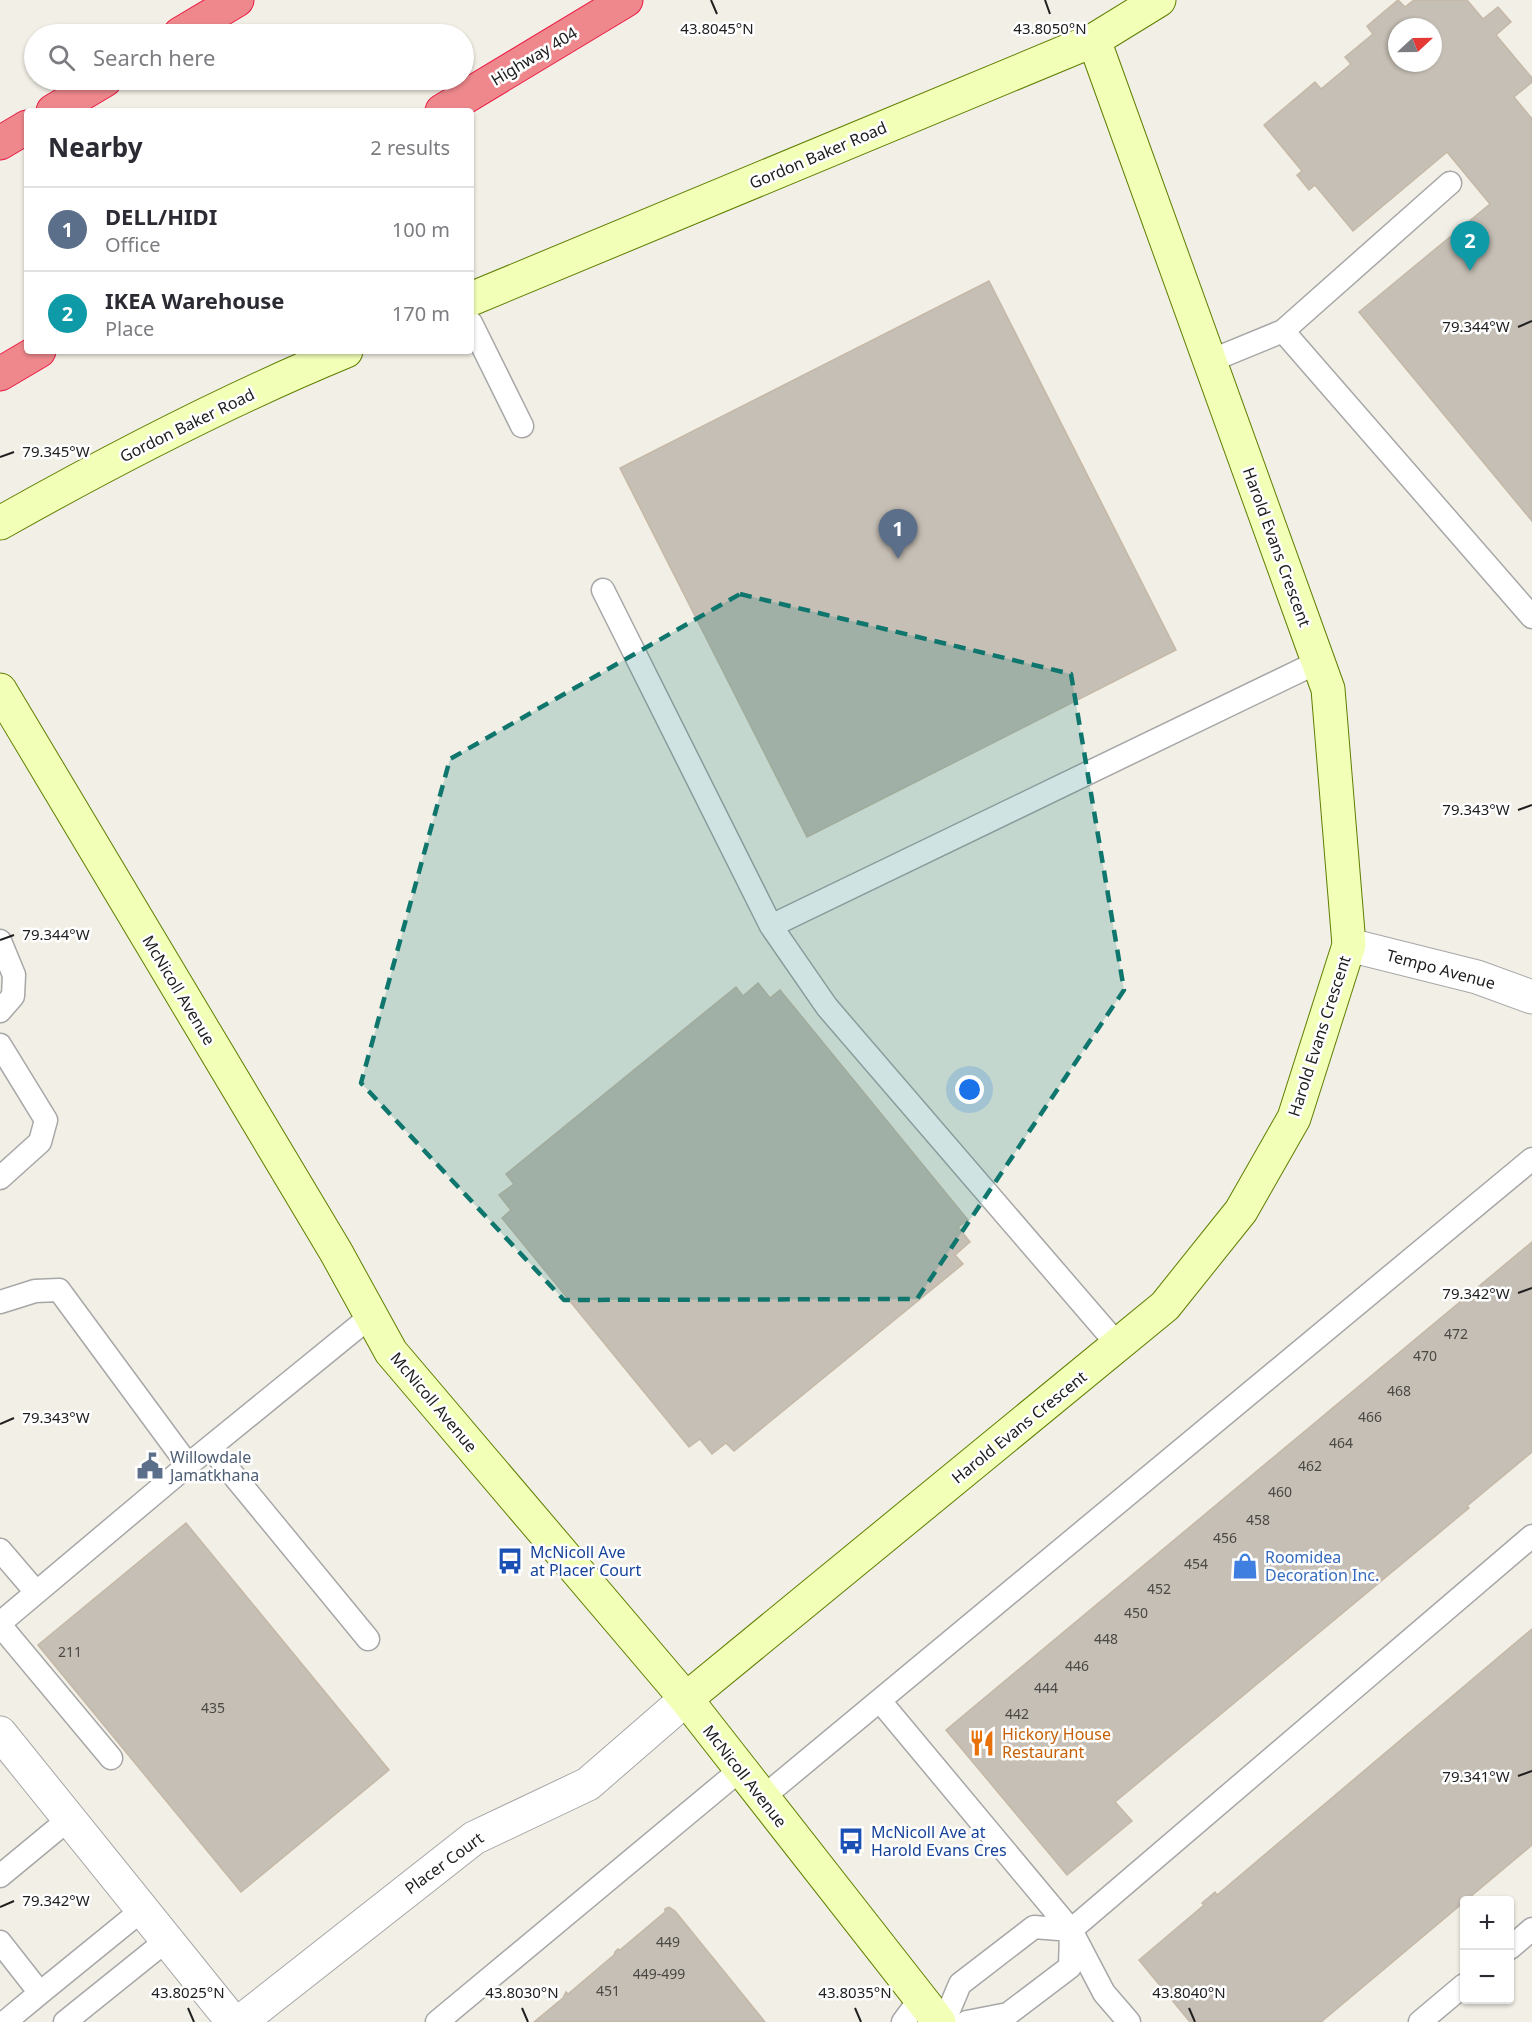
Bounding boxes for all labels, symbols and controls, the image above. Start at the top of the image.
text: 43.8045°N [680,18,754,38]
text: 43.8050°N [1013,18,1087,38]
north arrow [1388,18,1442,72]
street label: Highway 404 [487,22,581,90]
search box [24,24,474,90]
icon: search [45,41,78,74]
text: Search here [93,42,215,72]
street label: Gordon Baker Road [746,116,890,194]
text: Nearby [48,129,143,165]
text: 2 results [370,134,450,161]
text: DELL/HIDI [105,201,217,231]
text: 1 [62,216,73,243]
text: 100 m [392,216,450,243]
pin: 2 [1450,222,1490,271]
text: Office [105,231,160,258]
text: IKEA Warehouse [105,285,285,315]
text: 2 [62,300,73,327]
text: 170 m [392,300,450,327]
text: Place [105,315,154,342]
text: 79.344°W [1442,316,1510,336]
street label: Gordon Baker Road [116,383,258,467]
text: 79.345°W [22,441,90,461]
street label: Harold Evans Crescent [1238,464,1316,630]
pin: 1 [878,510,918,559]
text: 79.343°W [1442,799,1510,819]
text: 79.344°W [22,924,90,944]
street label: McNicoll Avenue [138,931,220,1049]
street label: Tempo Avenue [1384,944,1498,994]
street label: Harold Evans Crescent [1283,952,1356,1119]
your location [955,1075,984,1104]
text: 79.342°W [1442,1283,1510,1303]
house number: 472 [1444,1324,1468,1343]
house number: 470 [1413,1346,1437,1365]
street label: McNicoll Avenue [386,1347,482,1457]
street label: Harold Evans Crescent [947,1365,1091,1488]
house number: 468 [1387,1381,1411,1400]
text: 79.343°W [22,1407,90,1427]
house number: 466 [1358,1407,1382,1426]
house number: 464 [1329,1433,1353,1452]
place label: Willowdale Jamatkhana [168,1446,259,1486]
public building icon: Willowdale Jamatkhana [135,1451,165,1481]
house number: 462 [1298,1456,1322,1475]
house number: 460 [1268,1482,1292,1501]
house number: 458 [1246,1510,1270,1529]
house number: 456 [1213,1528,1237,1547]
place label: McNicoll Ave at Placer Court [530,1541,641,1581]
bus stop icon: McNicoll Ave at Placer Court [495,1546,525,1576]
place label: Roomidea Decoration Inc. [1265,1546,1379,1586]
shop icon: Roomidea Decoration Inc. [1230,1551,1260,1581]
house number: 454 [1184,1554,1208,1573]
house number: 452 [1147,1579,1171,1598]
house number: 450 [1124,1603,1148,1622]
house number: 448 [1094,1629,1118,1648]
house number: 211 [58,1642,82,1661]
house number: 446 [1065,1656,1089,1675]
house number: 444 [1034,1678,1058,1697]
house number: 435 [201,1698,225,1717]
house number: 442 [1005,1704,1029,1723]
street label: McNicoll Avenue [698,1720,792,1832]
place label: Hickory House Restaurant [1002,1723,1111,1763]
restaurant icon: Hickory House Restaurant [967,1728,997,1758]
text: 79.341°W [1442,1766,1510,1786]
place label: McNicoll Ave at Harold Evans Cres [871,1821,1007,1861]
bus stop icon: McNicoll Ave at Harold Evans Cres [836,1826,866,1856]
street label: Placer Court [400,1827,488,1899]
text: 79.342°W [22,1890,90,1910]
map controls [1460,1896,1514,2004]
button: + [1460,1896,1514,1950]
house number: 449 [656,1932,680,1951]
button: − [1460,1950,1514,2004]
house number: 449-499 [633,1964,685,1983]
house number: 451 [596,1981,620,2000]
text: 43.8025°N [151,1982,225,2002]
text: 43.8030°N [485,1982,559,2002]
text: 43.8035°N [818,1982,892,2002]
text: 43.8040°N [1152,1982,1226,2002]

